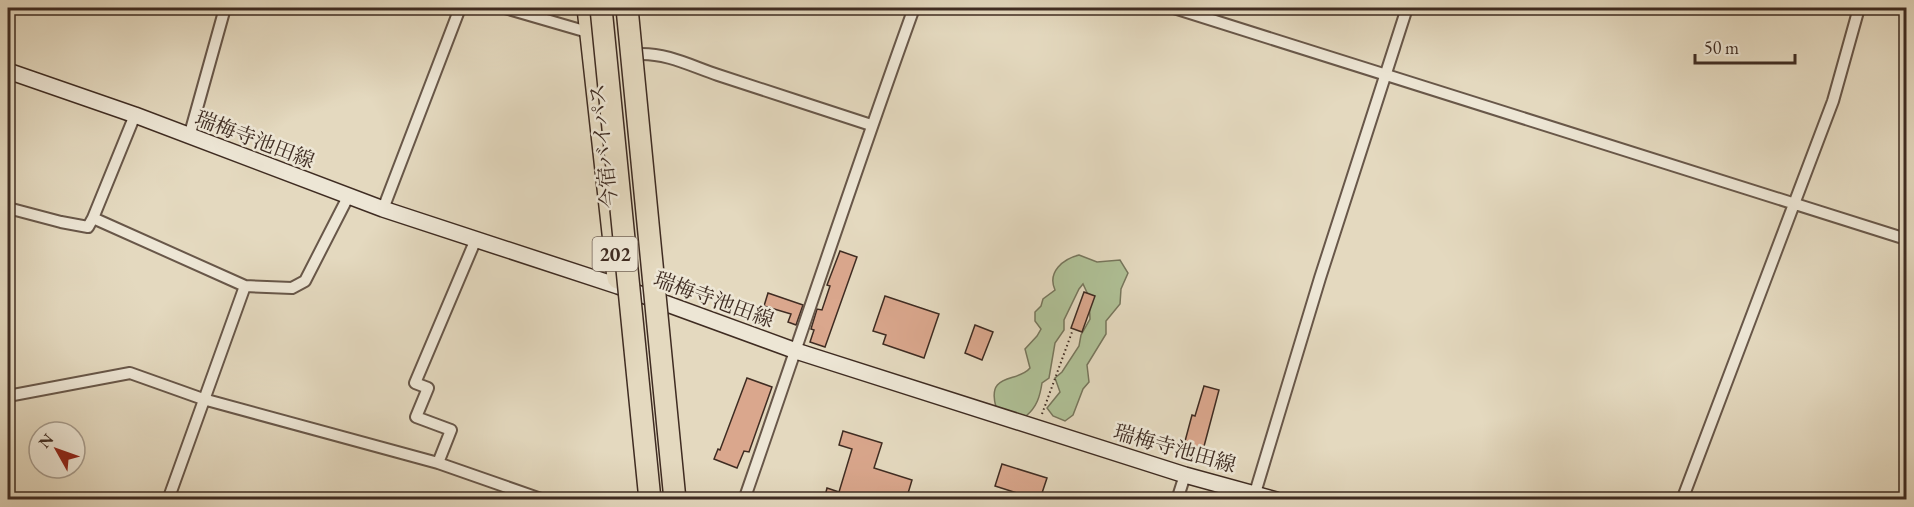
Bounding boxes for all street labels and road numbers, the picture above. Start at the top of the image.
street label: 今宿バイパス [583,82,623,210]
street label: 瑞梅寺池田線 [191,104,319,174]
road number: 202 [592,237,638,271]
street label: 瑞梅寺池田線 [650,265,778,333]
street label: 瑞梅寺池田線 [1111,418,1239,478]

